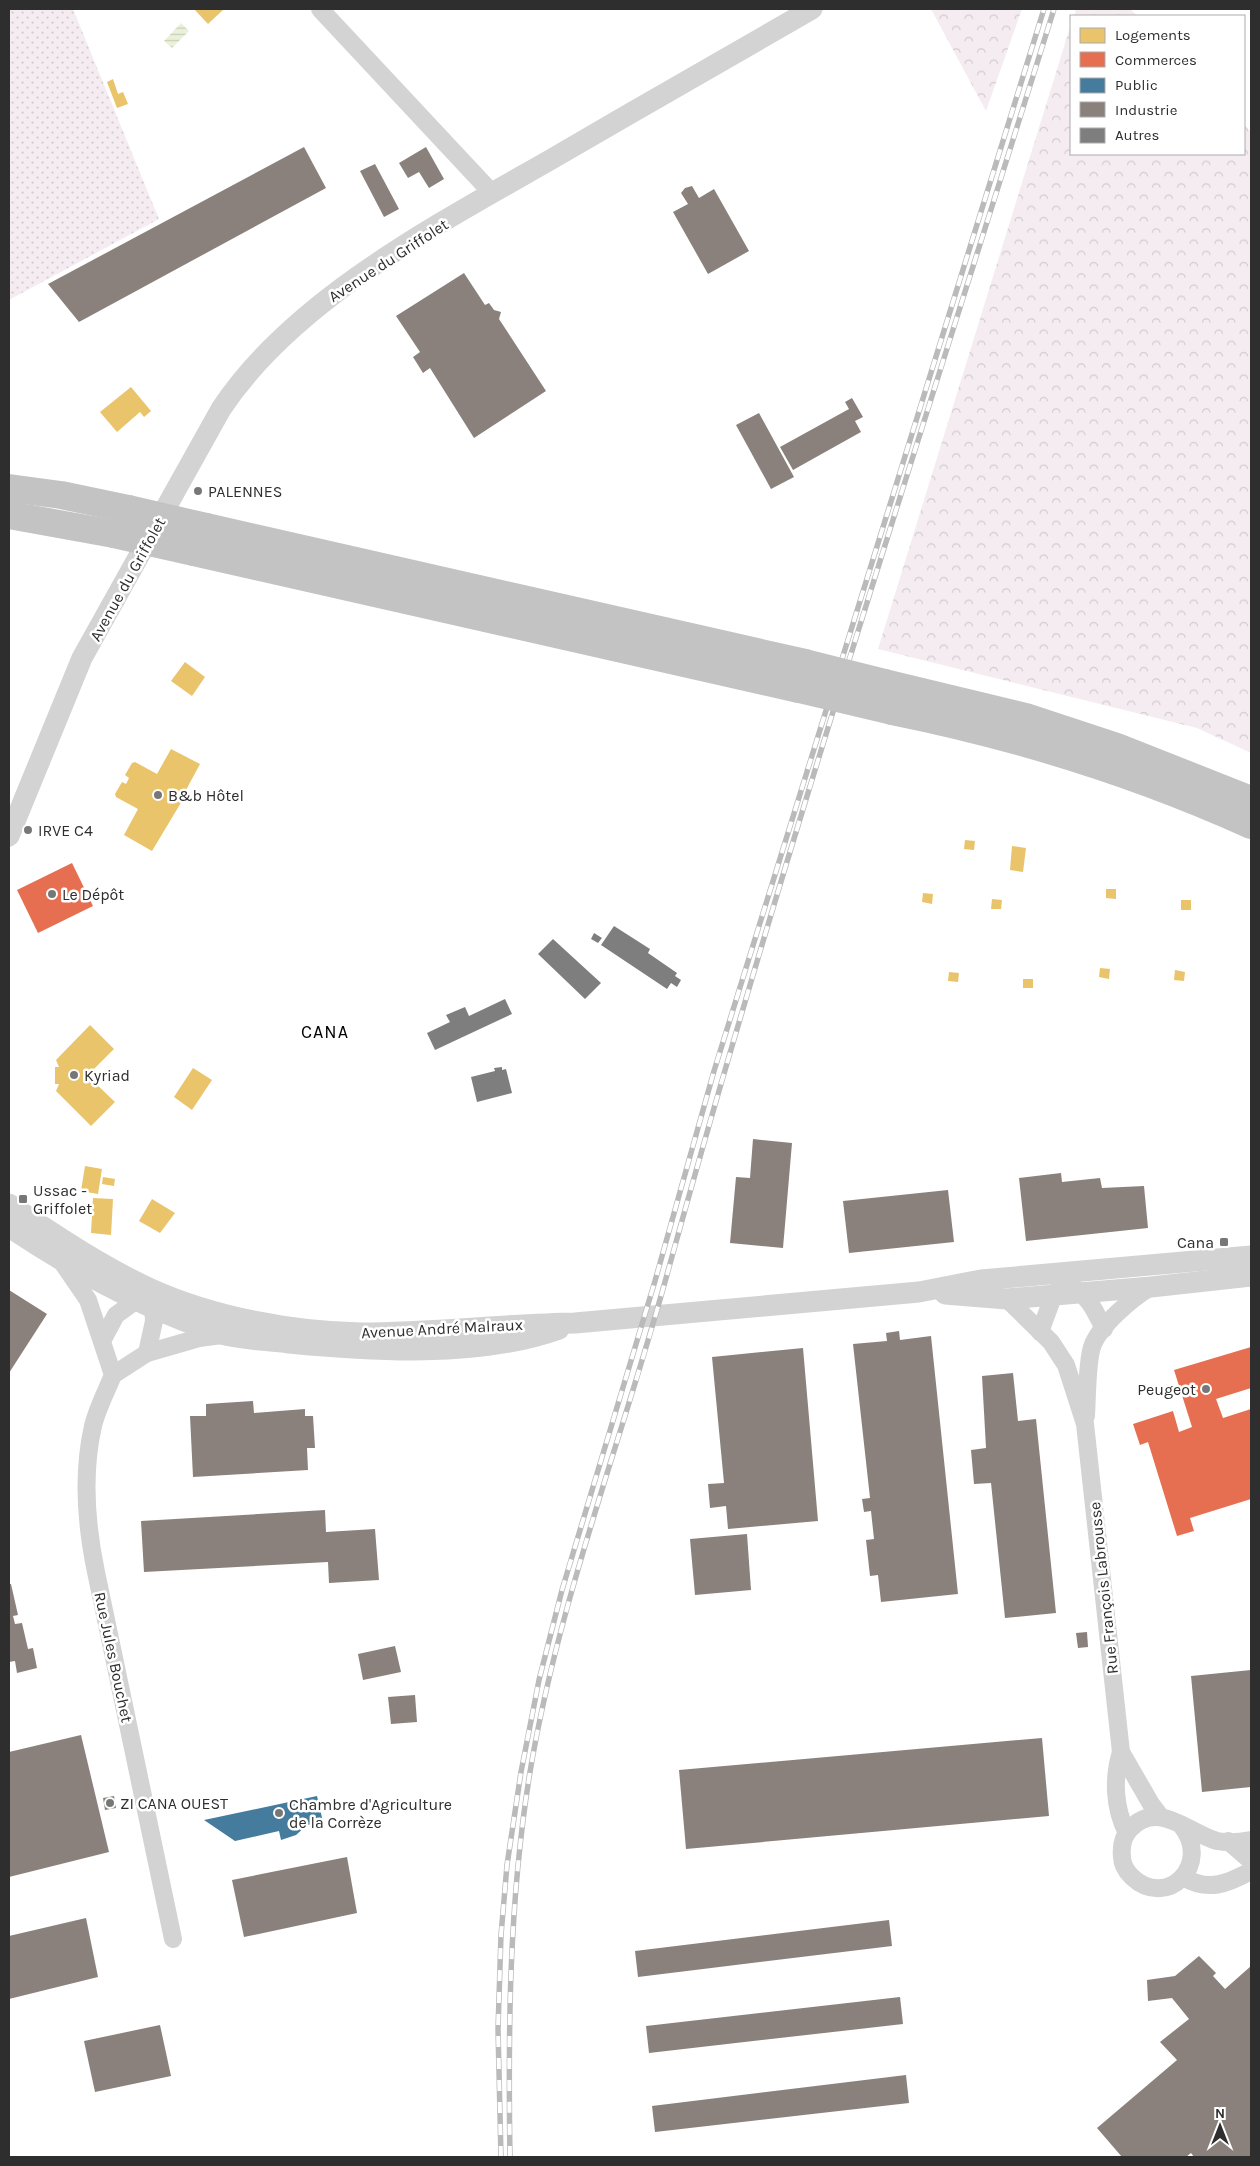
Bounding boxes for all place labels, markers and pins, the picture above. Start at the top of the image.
place label: PALENNES [208,482,282,501]
marker: PALENNES [192,485,204,497]
place label: B&b Hôtel [168,786,244,805]
marker: B&b Hôtel [152,789,164,801]
place label: IRVE C4 [38,821,93,840]
marker: IRVE C4 [22,824,34,836]
place label: Le Dépôt [62,885,124,904]
marker: Le Dépôt [46,888,58,900]
place label: Kyriad [84,1066,130,1085]
marker: Kyriad [68,1069,80,1081]
place label: Ussac - Griffolet [33,1181,92,1218]
marker: Ussac - Griffolet [17,1193,29,1205]
place label: Cana [1177,1233,1214,1252]
marker: Cana [1218,1236,1230,1248]
place label: Peugeot [1137,1380,1196,1399]
marker: Peugeot [1200,1383,1212,1395]
place label: ZI CANA OUEST [120,1794,228,1813]
place label: Chambre d'Agriculture de la Corrèze [289,1795,452,1832]
marker: ZI CANA OUEST [104,1797,116,1809]
marker: Chambre d'Agriculture de la Corrèze [273,1807,285,1819]

